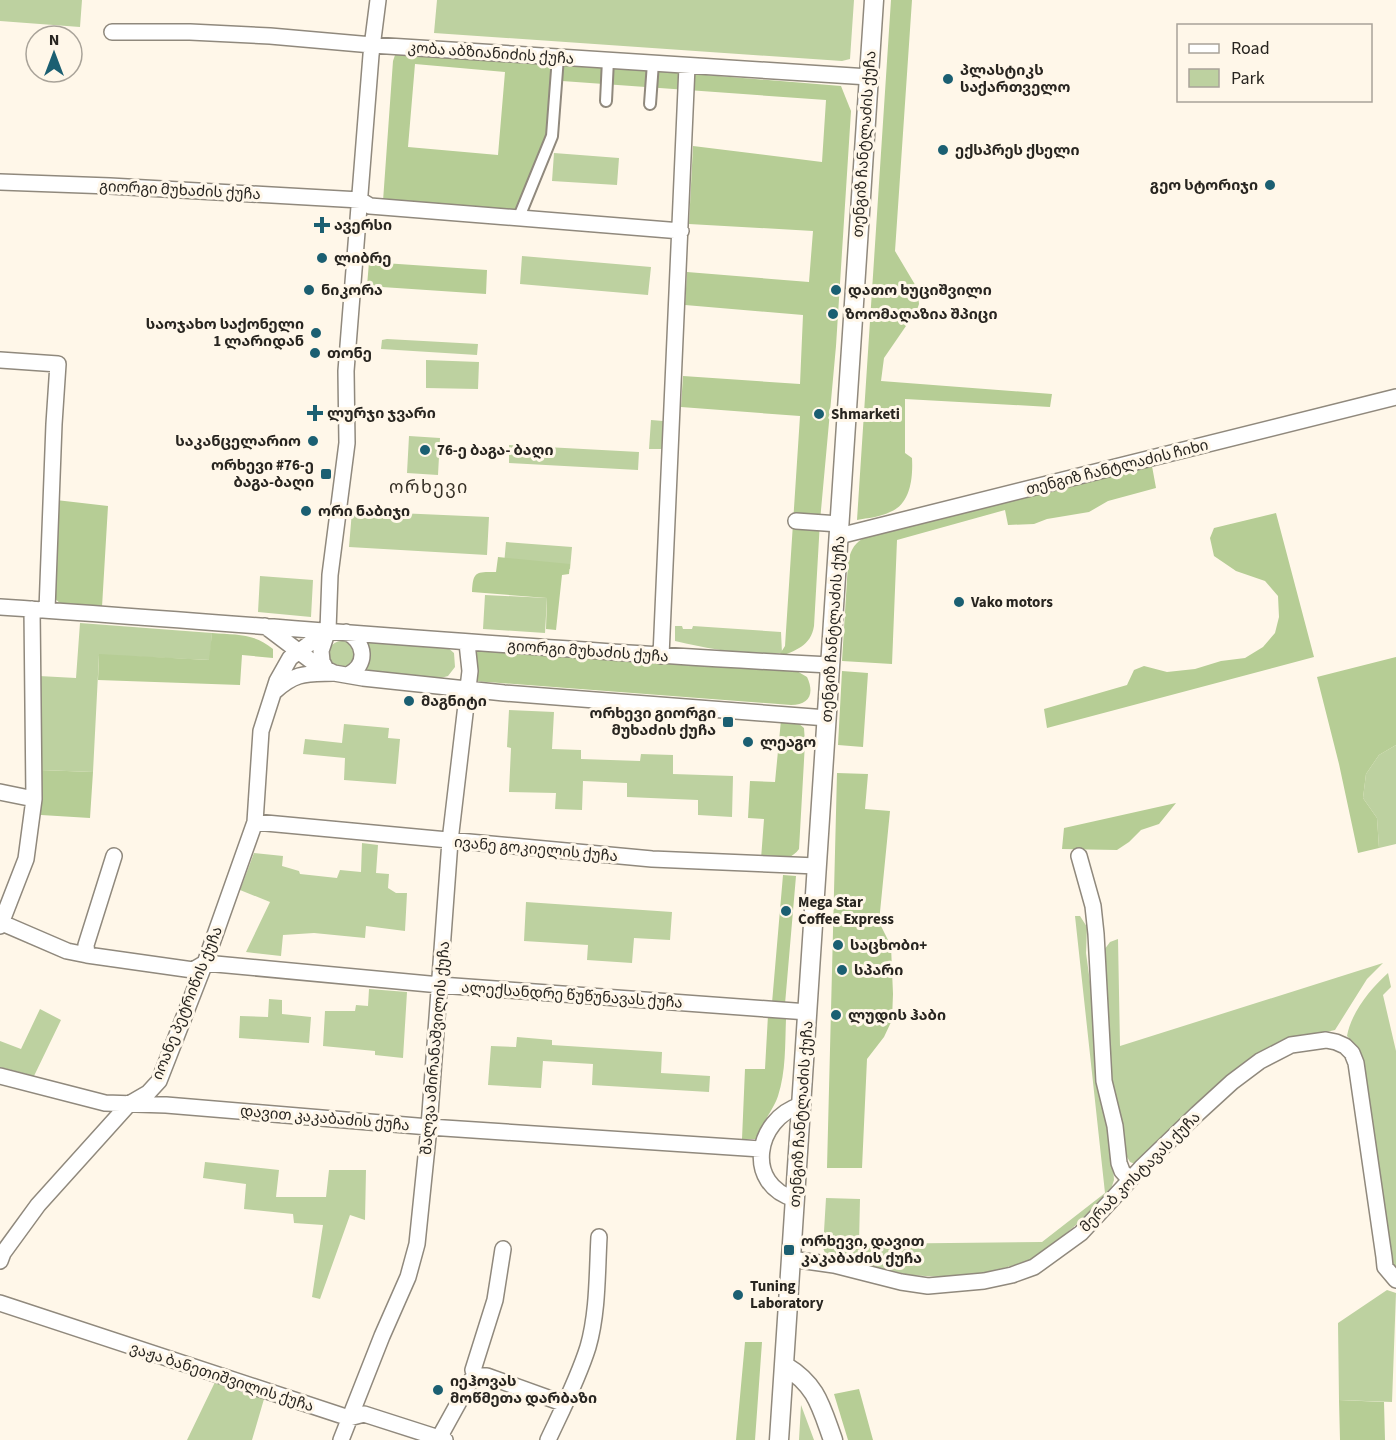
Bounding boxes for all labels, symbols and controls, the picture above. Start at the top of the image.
north arrow [24,24,84,84]
legend [1177,24,1372,102]
text: N [49,29,59,51]
text: Road [1231,36,1270,61]
street label: კობა აბზიანიძის ქუჩა [407,37,575,70]
street label: თენგიზ ჩანტლაძის ქუჩა [848,50,881,238]
place label: პლასტიკს საქართველო [960,60,1071,98]
text: Park [1231,66,1265,91]
marker: პლასტიკს საქართველო [941,72,955,86]
place label: ექსპრეს ქსელი [955,140,1080,161]
marker: ექსპრეს ქსელი [936,143,950,157]
place label: გეო სტორიჯი [1150,175,1258,196]
street label: გიორგი მუხაძის ქუჩა [99,176,261,205]
marker: გეო სტორიჯი [1263,178,1277,192]
place label: ავერსი [334,215,392,236]
marker: ავერსი [315,218,329,232]
place label: ლიბრე [334,248,391,269]
marker: ლიბრე [315,251,329,265]
place label: ნიკორა [321,280,383,301]
place label: დათო ხუციშვილი [848,280,992,301]
marker: ნიკორა [302,283,316,297]
marker: დათო ხუციშვილი [829,283,843,297]
place label: ზოომაღაზია შპიცი [845,304,997,325]
marker: ზოომაღაზია შპიცი [826,307,840,321]
place label: საოჯახო საქონელი 1 ლარიდან [146,314,304,352]
marker: საოჯახო საქონელი 1 ლარიდან [309,326,323,340]
place label: თონე [327,343,372,364]
marker: თონე [308,346,322,360]
place label: ლურჯი ჯვარი [327,403,436,424]
place label: Shmarketi [831,404,900,425]
marker: ლურჯი ჯვარი [308,406,322,420]
marker: Shmarketi [812,407,826,421]
place label: საკანცელარიო [175,431,301,452]
marker: საკანცელარიო [306,434,320,448]
street label: თენგიზ ჩანტლაძის ჩიხი [1024,435,1210,500]
place label: 76-ე ბაგა- ბაღი [437,440,553,461]
marker: 76-ე ბაგა- ბაღი [418,443,432,457]
place label: ორხევი #76-ე ბაგა-ბაღი [211,455,314,493]
marker: ორხევი #76-ე ბაგა-ბაღი [319,467,333,481]
district label: ორხევი [389,475,469,500]
place label: ორი ნაბიჯი [318,501,410,522]
marker: ორი ნაბიჯი [299,504,313,518]
street label: თენგიზ ჩანტლაძის ქუჩა [817,535,850,723]
place label: Vako motors [970,592,1053,613]
marker: Vako motors [952,595,966,609]
street label: გიორგი მუხაძის ქუჩა [507,635,669,668]
place label: მაგნიტი [421,691,487,712]
marker: მაგნიტი [402,694,416,708]
place label: ორხევი გიორგი მუხაძის ქუჩა [590,703,716,741]
marker: ორხევი გიორგი მუხაძის ქუჩა [721,715,735,729]
place label: ლეაგო [760,732,816,753]
marker: ლეაგო [741,735,755,749]
street label: ივანე გოკიელის ქუჩა [453,832,619,867]
place label: Mega Star Coffee Express [798,892,894,930]
marker: Mega Star Coffee Express [779,904,793,918]
street label: იოანე პეტრიწის ქუჩა [147,923,228,1083]
place label: საცხობი+ [850,935,927,956]
marker: საცხობი+ [831,938,845,952]
street label: შალვა ამირანაშვილის ქუჩა [416,940,455,1156]
place label: სპარი [854,960,903,981]
marker: სპარი [835,963,849,977]
street label: ალექსანდრე წუწუნავას ქუჩა [461,977,683,1014]
place label: ლუდის ჰაბი [848,1005,946,1026]
marker: ლუდის ჰაბი [829,1008,843,1022]
street label: თენგიზ ჩანტლაძის ქუჩა [785,1020,818,1208]
street label: დავით კაკაბაძის ქუჩა [239,1101,411,1136]
street label: მერაბ კოსტავას ქუჩა [1075,1107,1205,1237]
place label: ორხევი, დავით კაკაბაძის ქუჩა [801,1231,924,1269]
marker: ორხევი, დავით კაკაბაძის ქუჩა [782,1243,796,1257]
place label: Tuning Laboratory [750,1276,824,1314]
marker: Tuning Laboratory [731,1288,745,1302]
street label: ვაჟა ბანეთიშვილის ქუჩა [127,1338,316,1417]
place label: იეჰოვას მოწმეთა დარბაზი [450,1371,597,1409]
marker: იეჰოვას მოწმეთა დარბაზი [431,1383,445,1397]

